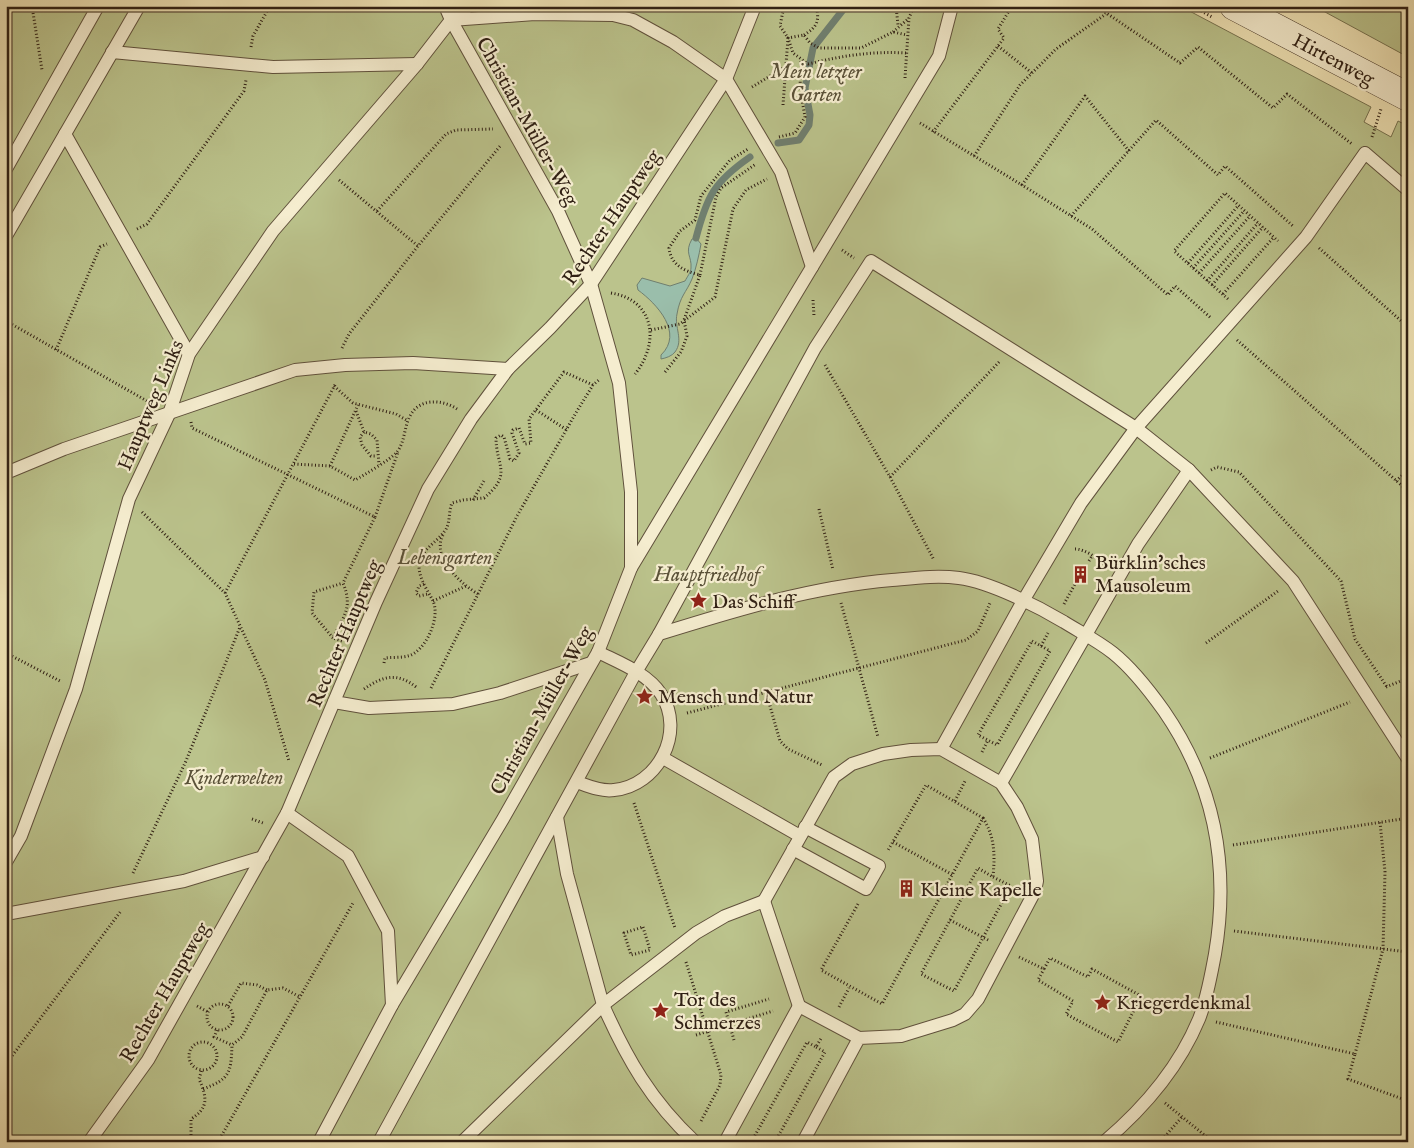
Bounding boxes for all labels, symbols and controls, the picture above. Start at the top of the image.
street label: Hirtenweg [1288,28,1380,93]
street label: Christian-Müller-Weg [470,33,584,212]
park label: Mein letzter Garten [770,60,863,108]
street label: Rechter Hauptweg [558,144,667,290]
street label: Hauptweg Links [113,337,190,475]
park label: Lebensgarten [397,546,493,572]
place label: Bürklin'sches Mausoleum [1095,551,1206,599]
street label: Rechter Hauptweg [303,555,388,711]
park label: Hauptfriedhof [653,563,765,588]
building icon: Bürklin'sches Mausoleum [1071,564,1091,584]
place label: Das Schiff [712,590,797,615]
place icon: Das Schiff [688,591,708,611]
street label: Christian-Müller-Weg [486,621,600,800]
place label: Mensch und Natur [658,685,814,710]
place icon: Mensch und Natur [634,686,654,706]
park label: Kinderwelten [184,766,283,791]
place label: Kleine Kapelle [920,878,1042,903]
building icon: Kleine Kapelle [896,879,916,899]
street label: Rechter Hauptweg [115,917,216,1068]
place label: Tor des Schmerzes [674,988,761,1036]
place label: Kriegerdenkmal [1116,991,1251,1016]
place icon: Kriegerdenkmal [1092,992,1112,1012]
place icon: Tor des Schmerzes [650,1001,670,1021]

